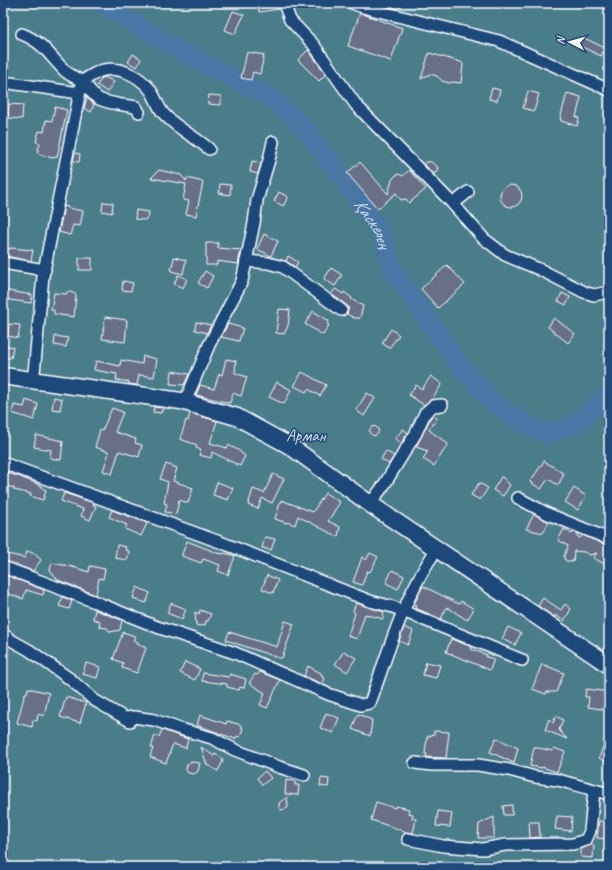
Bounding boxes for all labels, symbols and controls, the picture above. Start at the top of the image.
north arrow [550,22,590,62]
text: N [553,35,568,45]
water label: Қаскелең [349,194,397,253]
park label: Арман [286,425,328,446]

